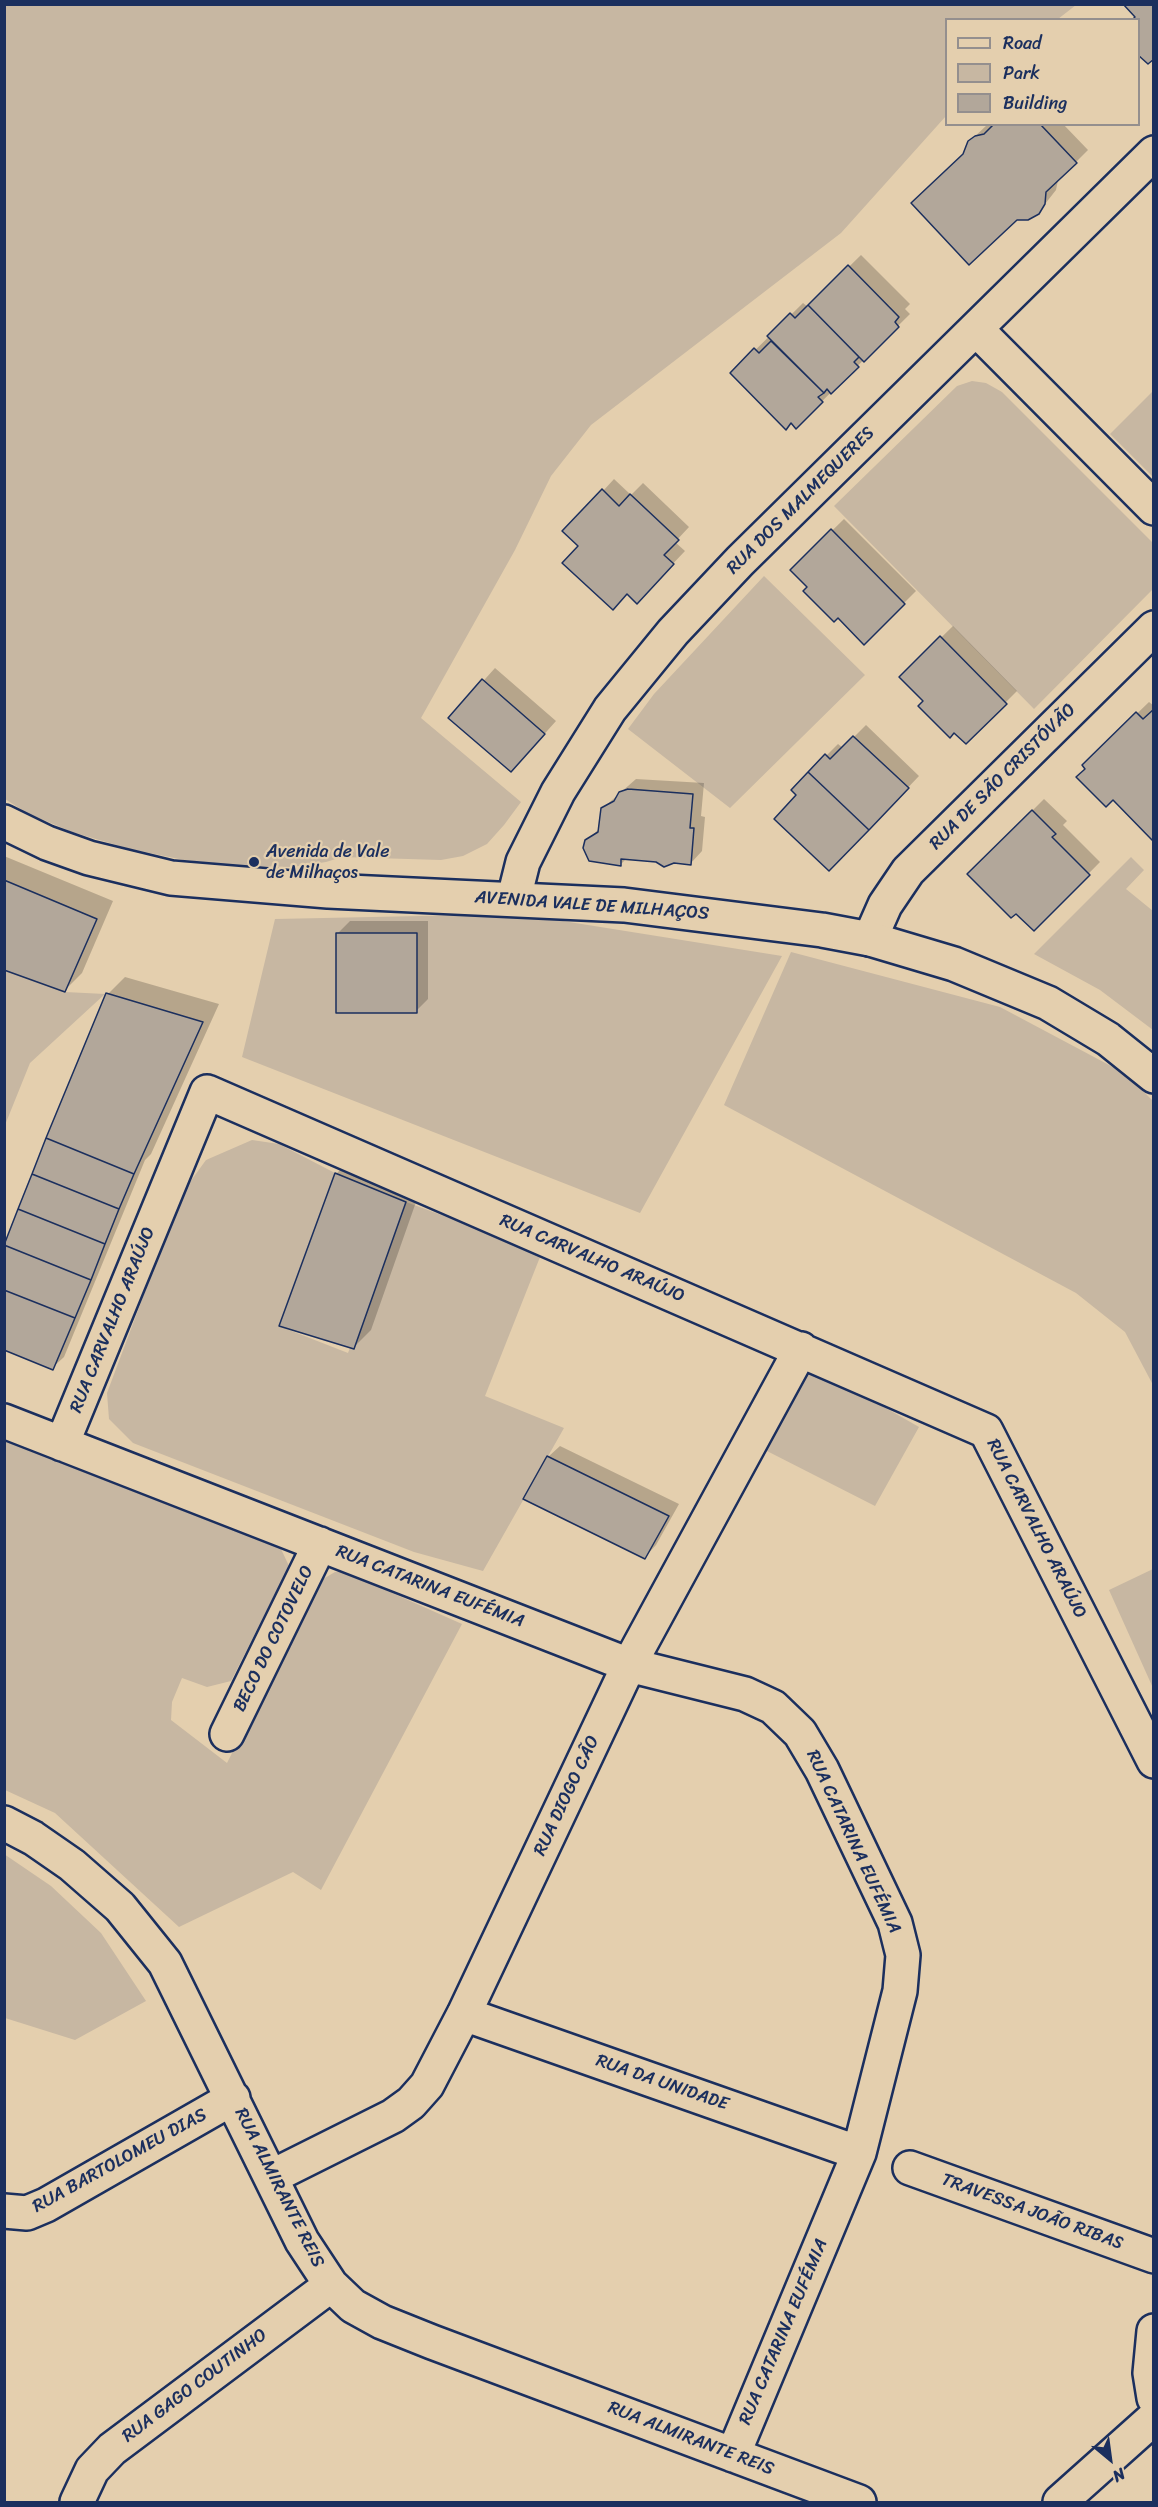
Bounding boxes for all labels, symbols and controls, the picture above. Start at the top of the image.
legend [945,18,1140,126]
text: Road [1003,27,1042,59]
text: Park [1003,57,1040,89]
text: Building [1003,87,1067,119]
street label: RUA DOS MALMEQUERES [723,423,879,579]
street label: RUA DE SÃO CRISTÓVÃO [925,699,1081,855]
place label: Avenida de Vale de Milhaços [266,841,390,884]
marker: Avenida de Vale de Milhaços [247,855,261,869]
street label: AVENIDA VALE DE MILHAÇOS [474,887,710,925]
street label: RUA CARVALHO ARAÚJO [496,1210,688,1308]
street label: RUA CARVALHO ARAÚJO [66,1224,160,1416]
street label: RUA CARVALHO ARAÚJO [981,1436,1091,1622]
street label: RUA CATARINA EUFÉMIA [333,1541,527,1633]
street label: BECO DO COTOVELO [229,1562,319,1716]
street label: RUA DIOGO CÃO [530,1732,604,1860]
street label: RUA CATARINA EUFÉMIA [801,1747,905,1937]
street label: RUA DA UNIDADE [593,2050,731,2116]
street label: RUA BARTOLOMEU DIAS [29,2104,211,2218]
street label: RUA ALMIRANTE REIS [229,2105,329,2271]
street label: TRAVESSA JOÃO RIBAS [938,2169,1126,2255]
street label: RUA CATARINA EUFÉMIA [735,2236,833,2428]
street label: RUA GAGO COUTINHO [118,2324,272,2448]
street label: RUA ALMIRANTE REIS [605,2397,777,2481]
north arrow [1080,2429,1140,2489]
text: N [1107,2460,1131,2491]

